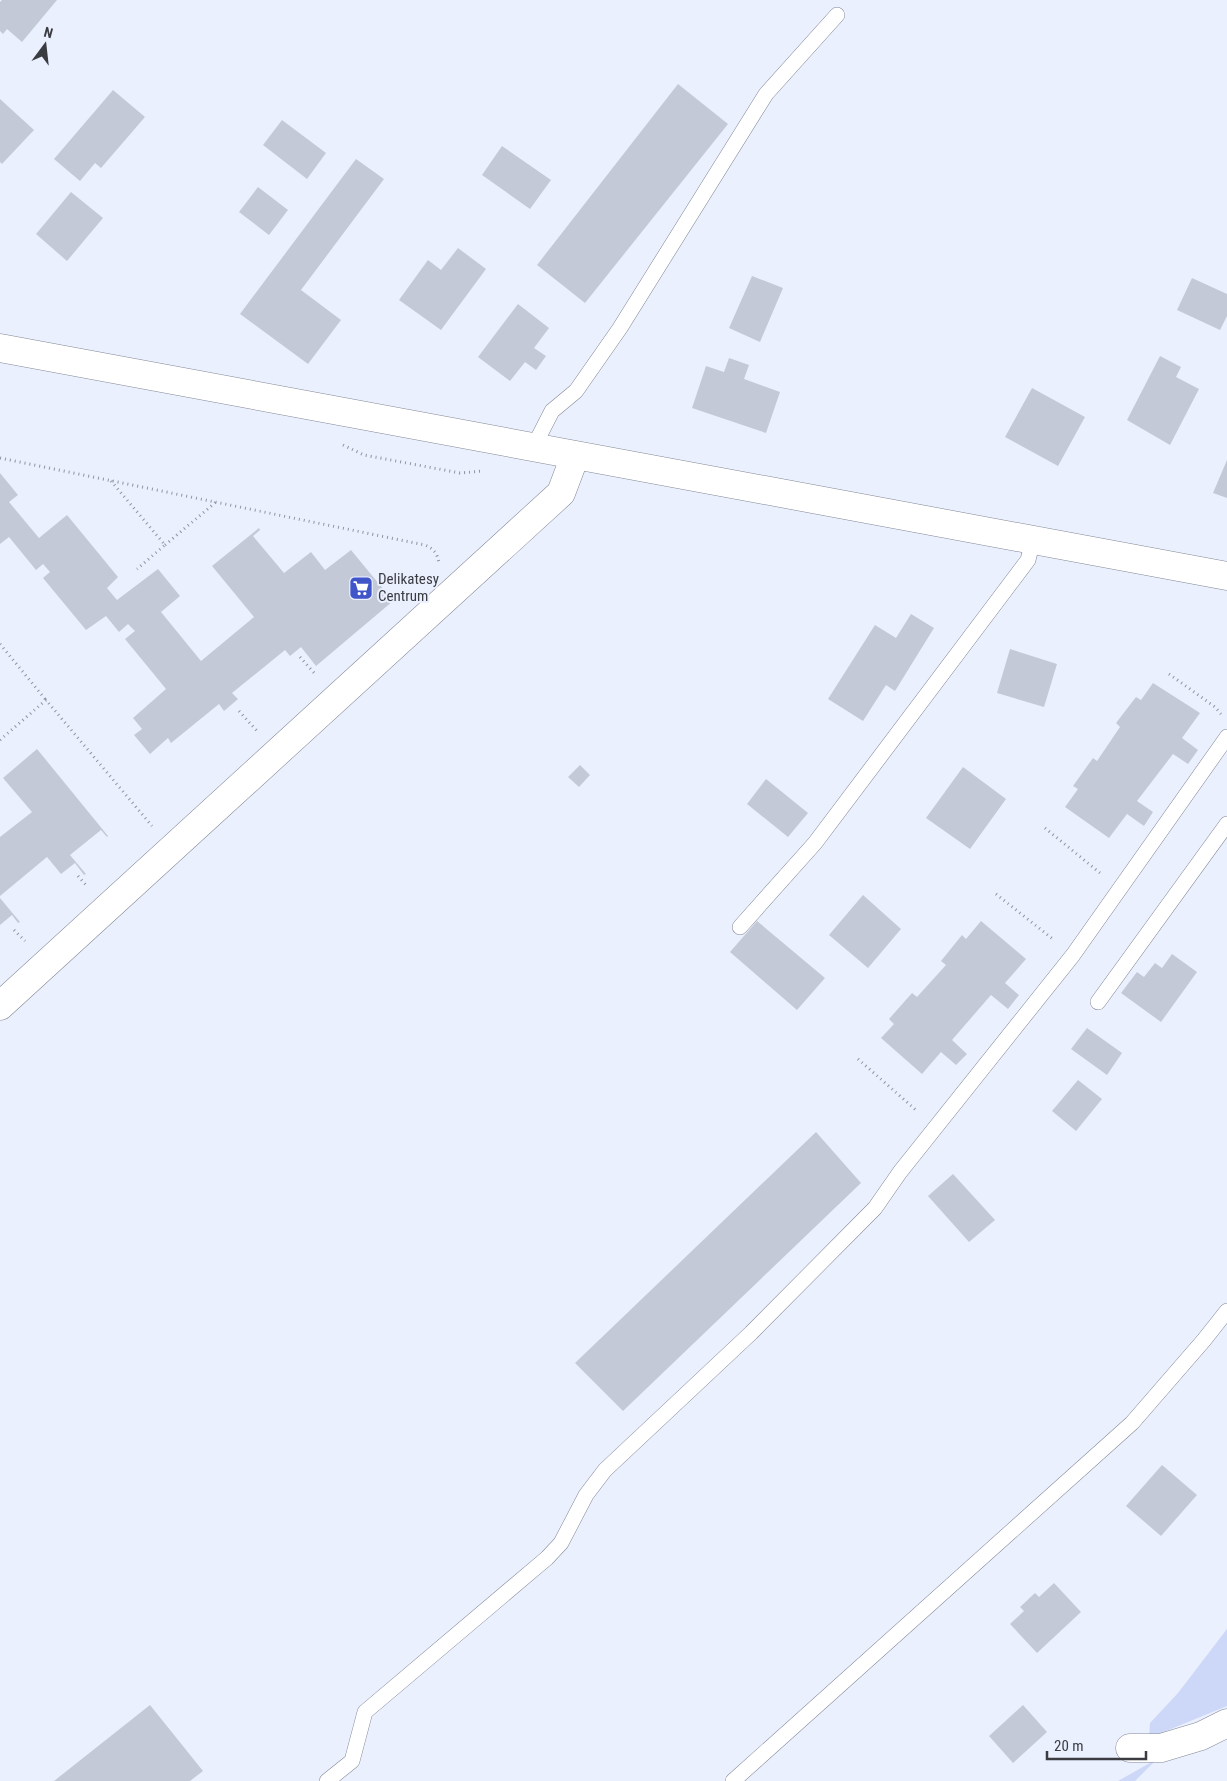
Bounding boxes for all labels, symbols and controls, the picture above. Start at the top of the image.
north arrow [20,20,70,70]
text: N [42,24,55,41]
place label: Delikatesy Centrum [378,570,439,605]
supermarket icon: Delikatesy Centrum [348,575,374,601]
scale bar [1047,1728,1146,1760]
text: 20 m [1054,1737,1084,1755]

